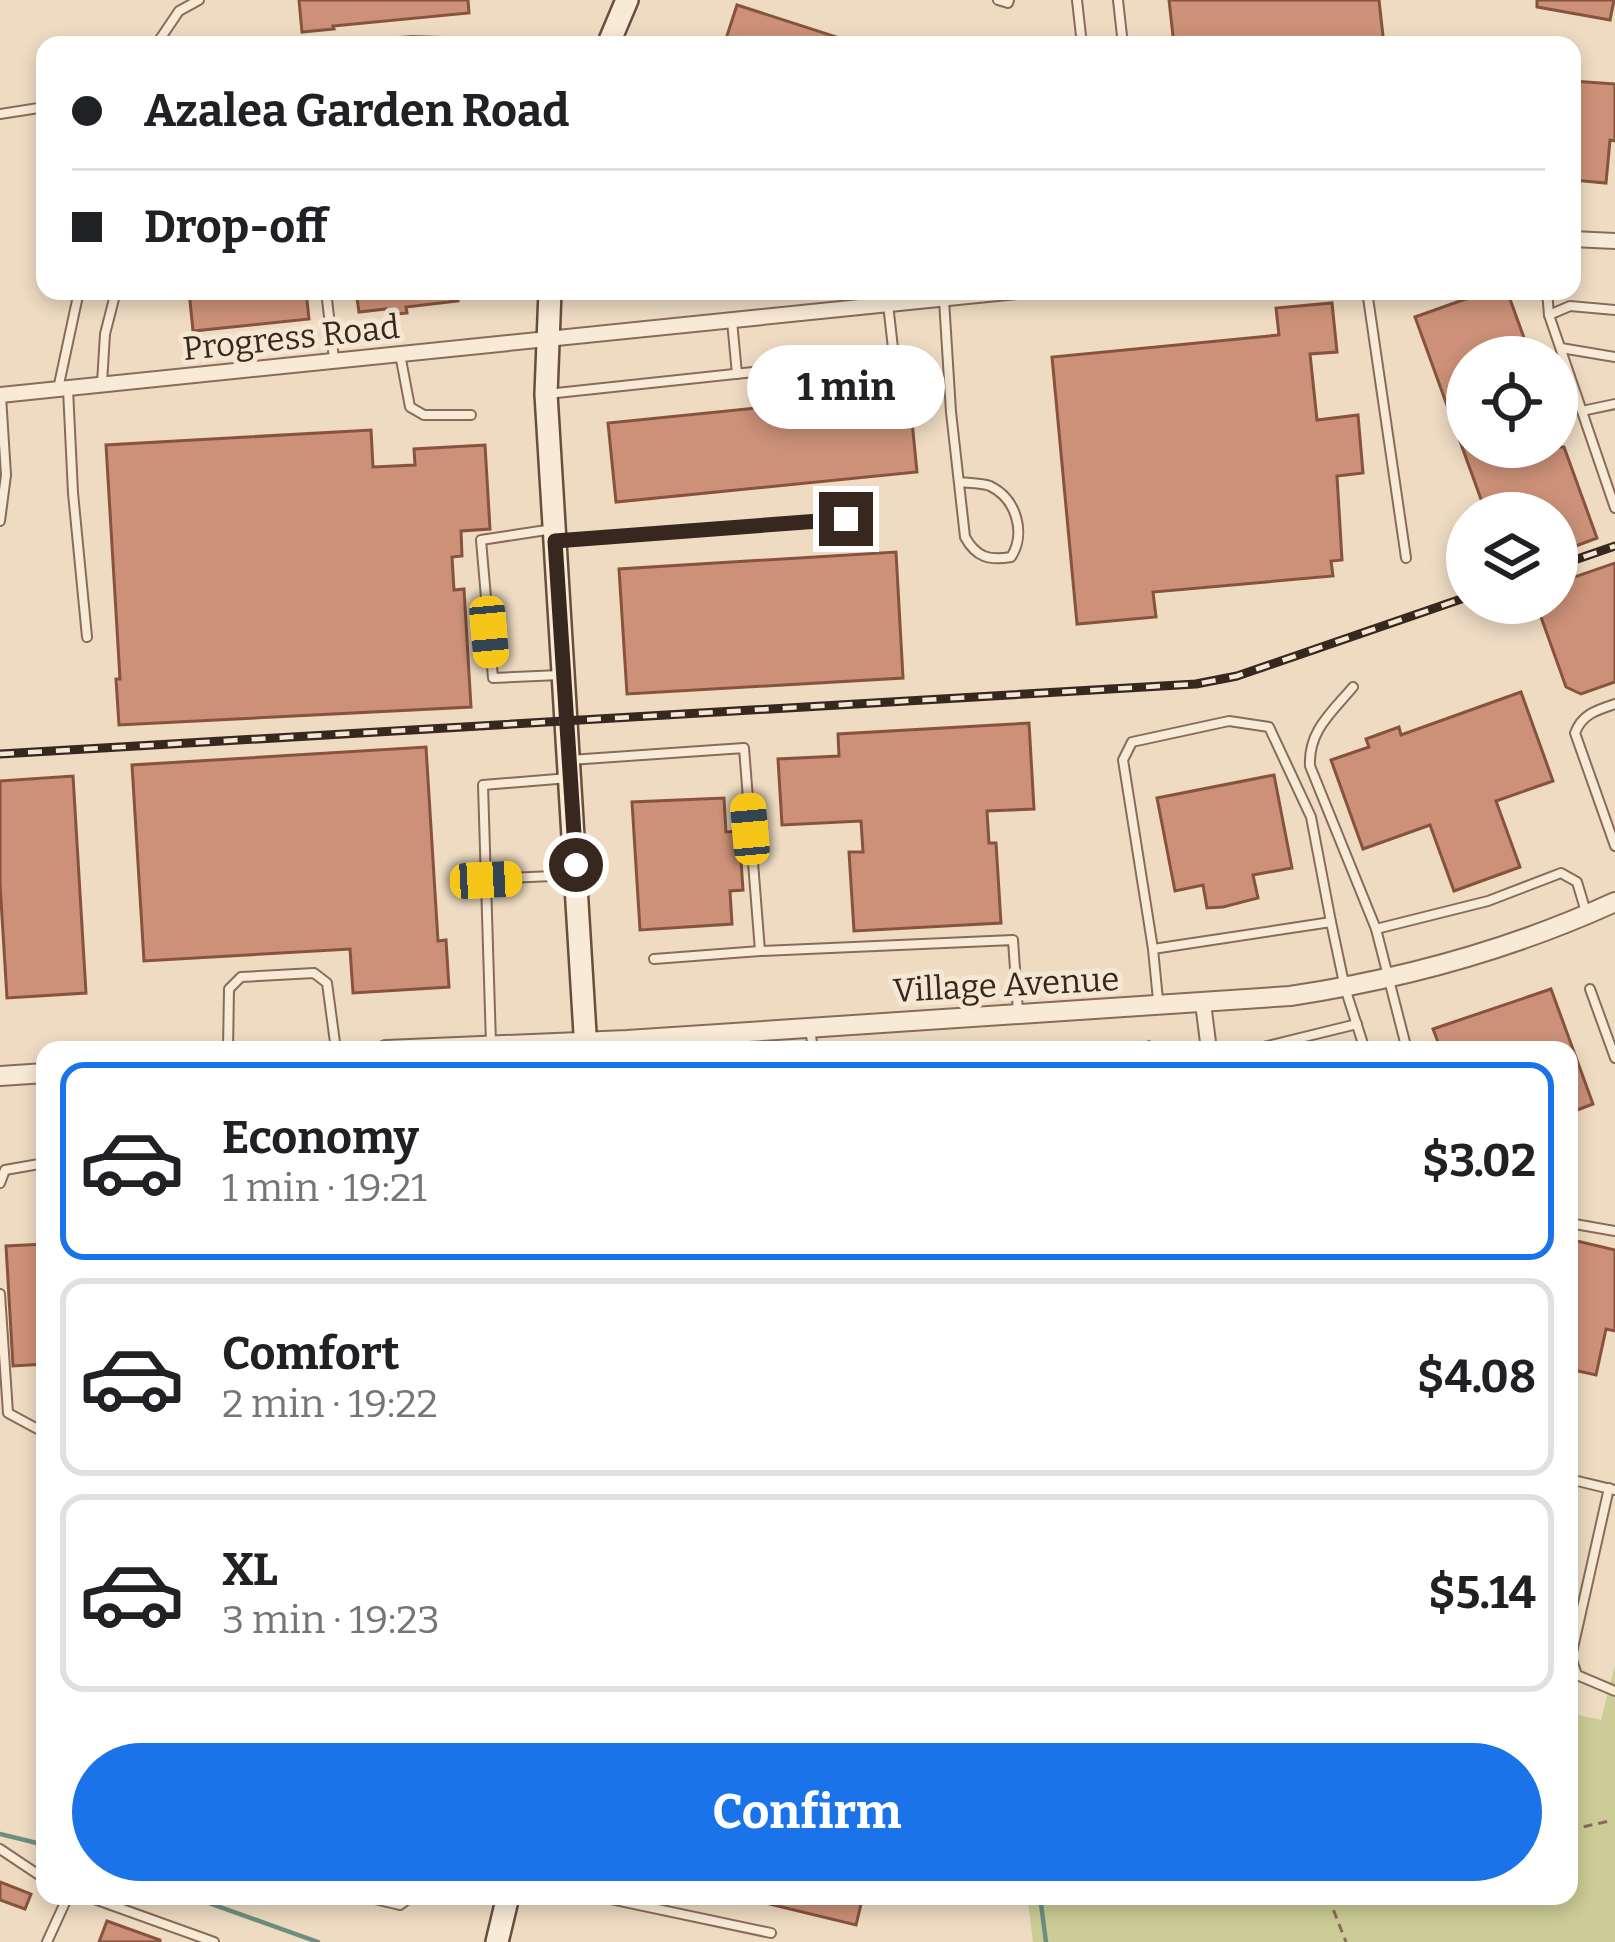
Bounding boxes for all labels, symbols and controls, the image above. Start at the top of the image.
text: Azalea Garden Road [144,84,569,138]
text: Drop-off [144,200,328,254]
street label: Progress Road [181,307,401,369]
map controls [1446,336,1578,624]
button: locate [1446,336,1578,468]
callout: 1 min [747,345,945,429]
text: 1 min [797,364,895,410]
route end [819,492,873,546]
button: layers [1446,492,1578,624]
car [468,595,510,669]
car [729,792,771,866]
route start [549,838,603,892]
car [449,860,523,900]
street label: Village Avenue [892,959,1120,1011]
icon: car [78,1107,186,1215]
text: Economy [222,1111,419,1165]
text: $3.02 [1422,1134,1536,1188]
text: 1 min · 19:21 [222,1165,427,1211]
icon: car [78,1323,186,1431]
text: Comfort [222,1327,400,1381]
text: $4.08 [1417,1350,1536,1404]
text: 2 min · 19:22 [222,1381,438,1427]
icon: car [78,1539,186,1647]
text: XL [222,1543,278,1597]
text: $5.14 [1428,1566,1536,1620]
text: 3 min · 19:23 [222,1597,440,1643]
button: Confirm [72,1743,1542,1881]

